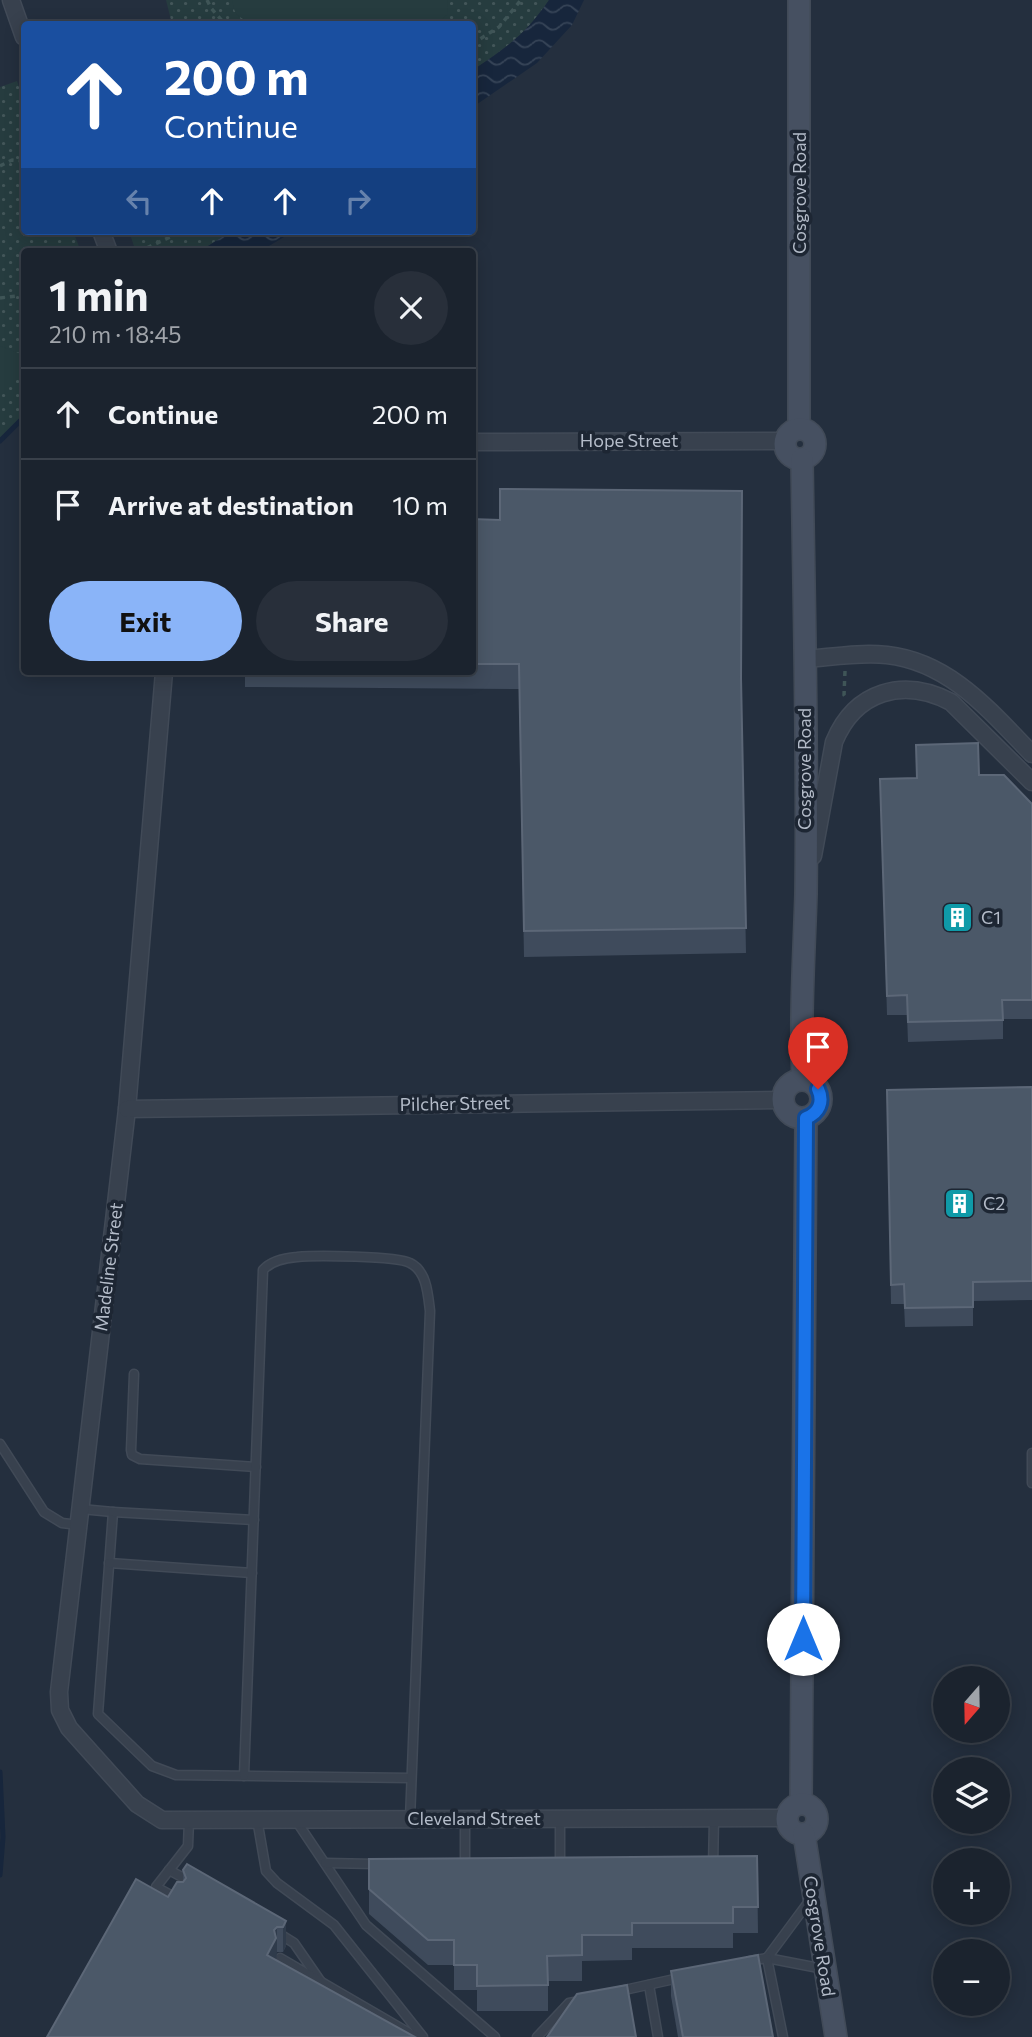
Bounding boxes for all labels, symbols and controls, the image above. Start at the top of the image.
text: 200 m [164,45,309,105]
icon: ahead [49,49,140,140]
text: Continue [164,105,298,145]
street label: Cosgrove Road [788,132,810,254]
icon: left [120,182,158,220]
icon: ahead [193,182,231,220]
icon: ahead [266,182,304,220]
icon: right [339,182,377,220]
text: 1 min [49,268,149,320]
button: close [374,271,448,345]
text: 210 m · 18:45 [49,320,182,348]
icon: ahead [49,395,87,433]
text: Continue [108,398,218,429]
text: 200 m [372,398,448,429]
street label: Hope Street [580,429,678,451]
icon: arrive [49,486,87,524]
text: Arrive at destination [108,489,354,520]
text: 10 m [392,489,448,520]
button: Exit [49,581,242,661]
button: Share [256,581,448,661]
street label: Cosgrove Road [793,708,815,830]
building icon: C1 [941,901,975,935]
place label: C1 [981,906,1001,928]
pin [788,1017,848,1089]
icon: arrive [799,1028,837,1066]
street label: Pilcher Street [399,1091,511,1115]
building icon: C2 [943,1187,977,1221]
place label: C2 [983,1192,1005,1214]
street label: Madeline Street [89,1201,127,1333]
position arrow [766,1602,840,1676]
north arrow [933,1666,1010,1743]
map controls [933,1666,1010,2016]
button: layers [933,1757,1010,1834]
street label: Cleveland Street [407,1807,541,1829]
button: + [933,1848,1010,1925]
street label: Cosgrove Road [800,1874,840,1998]
button: − [933,1939,1010,2016]

